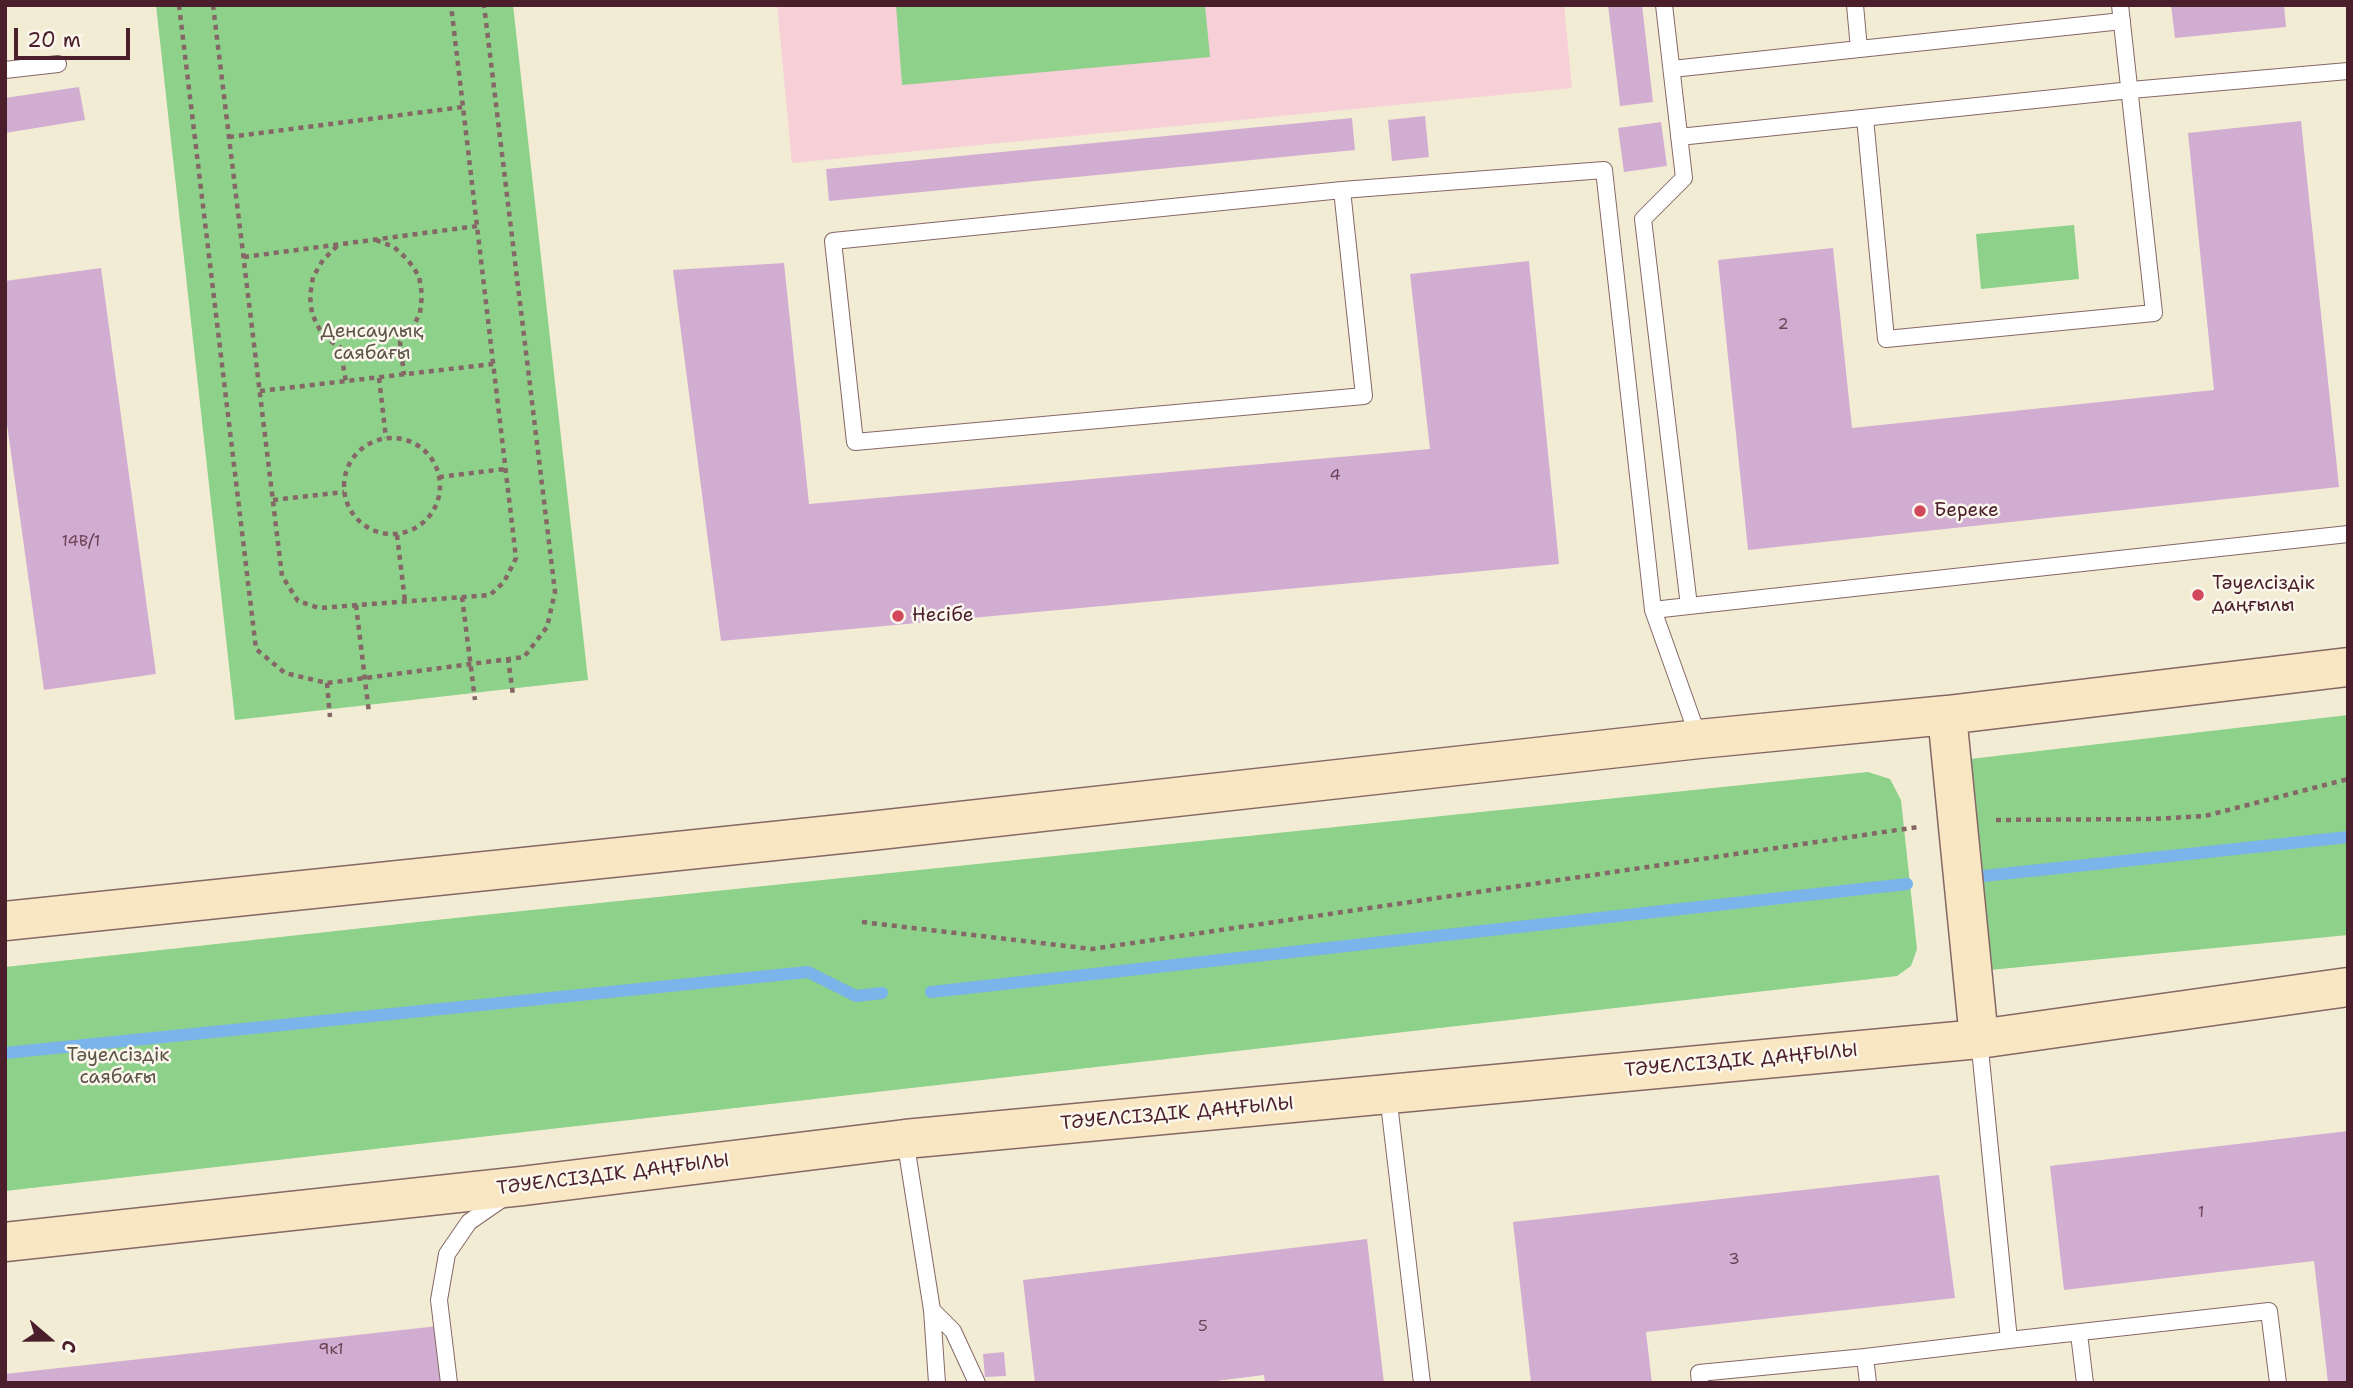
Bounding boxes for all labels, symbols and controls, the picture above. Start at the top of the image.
scale bar [18,14,133,58]
text: 20 m [27,26,81,54]
house number: 2 [1777,315,1789,335]
park label: Денсаулық саябағы [321,321,423,365]
house number: 4 [1329,466,1341,486]
place label: Береке [1934,500,1999,522]
marker: Береке [1912,503,1928,519]
house number: 14В/1 [62,532,100,552]
place label: Тәуелсіздік даңғылы [2212,573,2315,617]
marker: Тәуелсіздік даңғылы [2190,587,2206,603]
place label: Несiбе [912,605,974,627]
marker: Несiбе [890,608,906,624]
street label: ТӘУЕЛСІЗДІК ДАҢҒЫЛЫ [1623,1039,1859,1083]
park label: Тәуелсіздік саябағы [67,1045,169,1089]
street label: ТӘУЕЛСІЗДІК ДАҢҒЫЛЫ [1059,1092,1295,1136]
street label: ТӘУЕЛСІЗДІК ДАҢҒЫЛЫ [495,1149,731,1201]
house number: 1 [2198,1203,2204,1223]
house number: 3 [1728,1250,1740,1270]
north arrow [14,1304,84,1374]
house number: 5 [1198,1317,1208,1337]
text: С [55,1337,83,1356]
house number: 9к1 [318,1340,344,1360]

